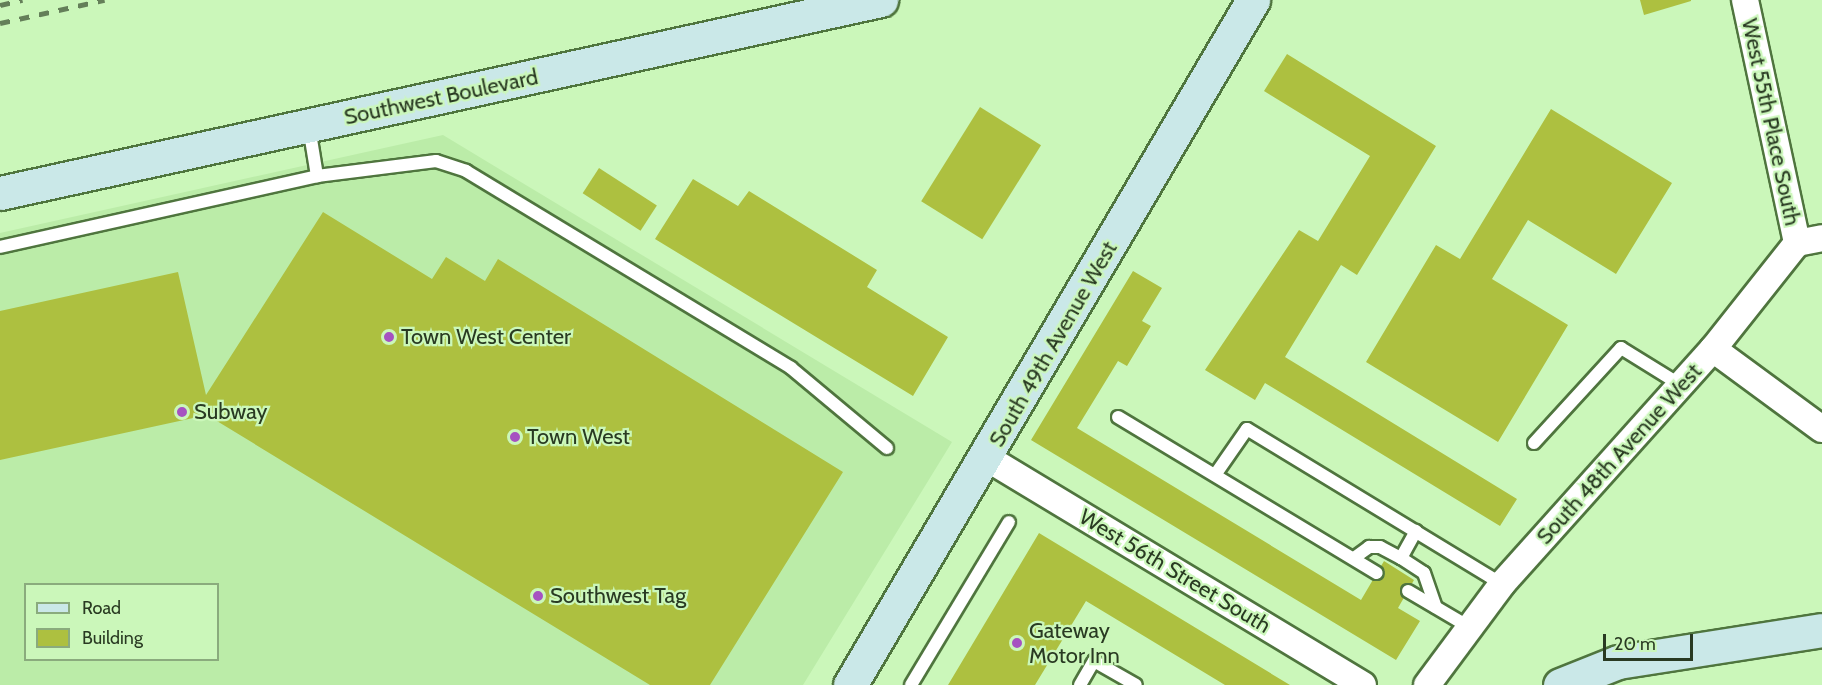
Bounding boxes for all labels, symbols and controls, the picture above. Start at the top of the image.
street label: West 55th Place South [1736,16,1806,228]
street label: Southwest Boulevard [342,64,540,130]
street label: South 49th Avenue West [983,237,1123,451]
place label: Town West Center [401,324,571,350]
marker: Town West Center [382,330,396,344]
street label: South 48th Avenue West [1531,358,1707,550]
place label: Subway [194,399,267,425]
marker: Subway [175,405,189,419]
place label: Town West [527,424,630,450]
marker: Town West [508,430,522,444]
street label: West 56th Street South [1074,503,1276,639]
legend [24,583,219,661]
place label: Southwest Tag [550,583,686,609]
marker: Southwest Tag [531,589,545,603]
text: Road [82,597,121,619]
place label: Gateway Motor Inn [1029,617,1120,668]
scale bar [1606,622,1696,660]
text: Building [82,627,143,649]
text: 20 m [1614,633,1656,655]
marker: Gateway Motor Inn [1010,636,1024,650]

